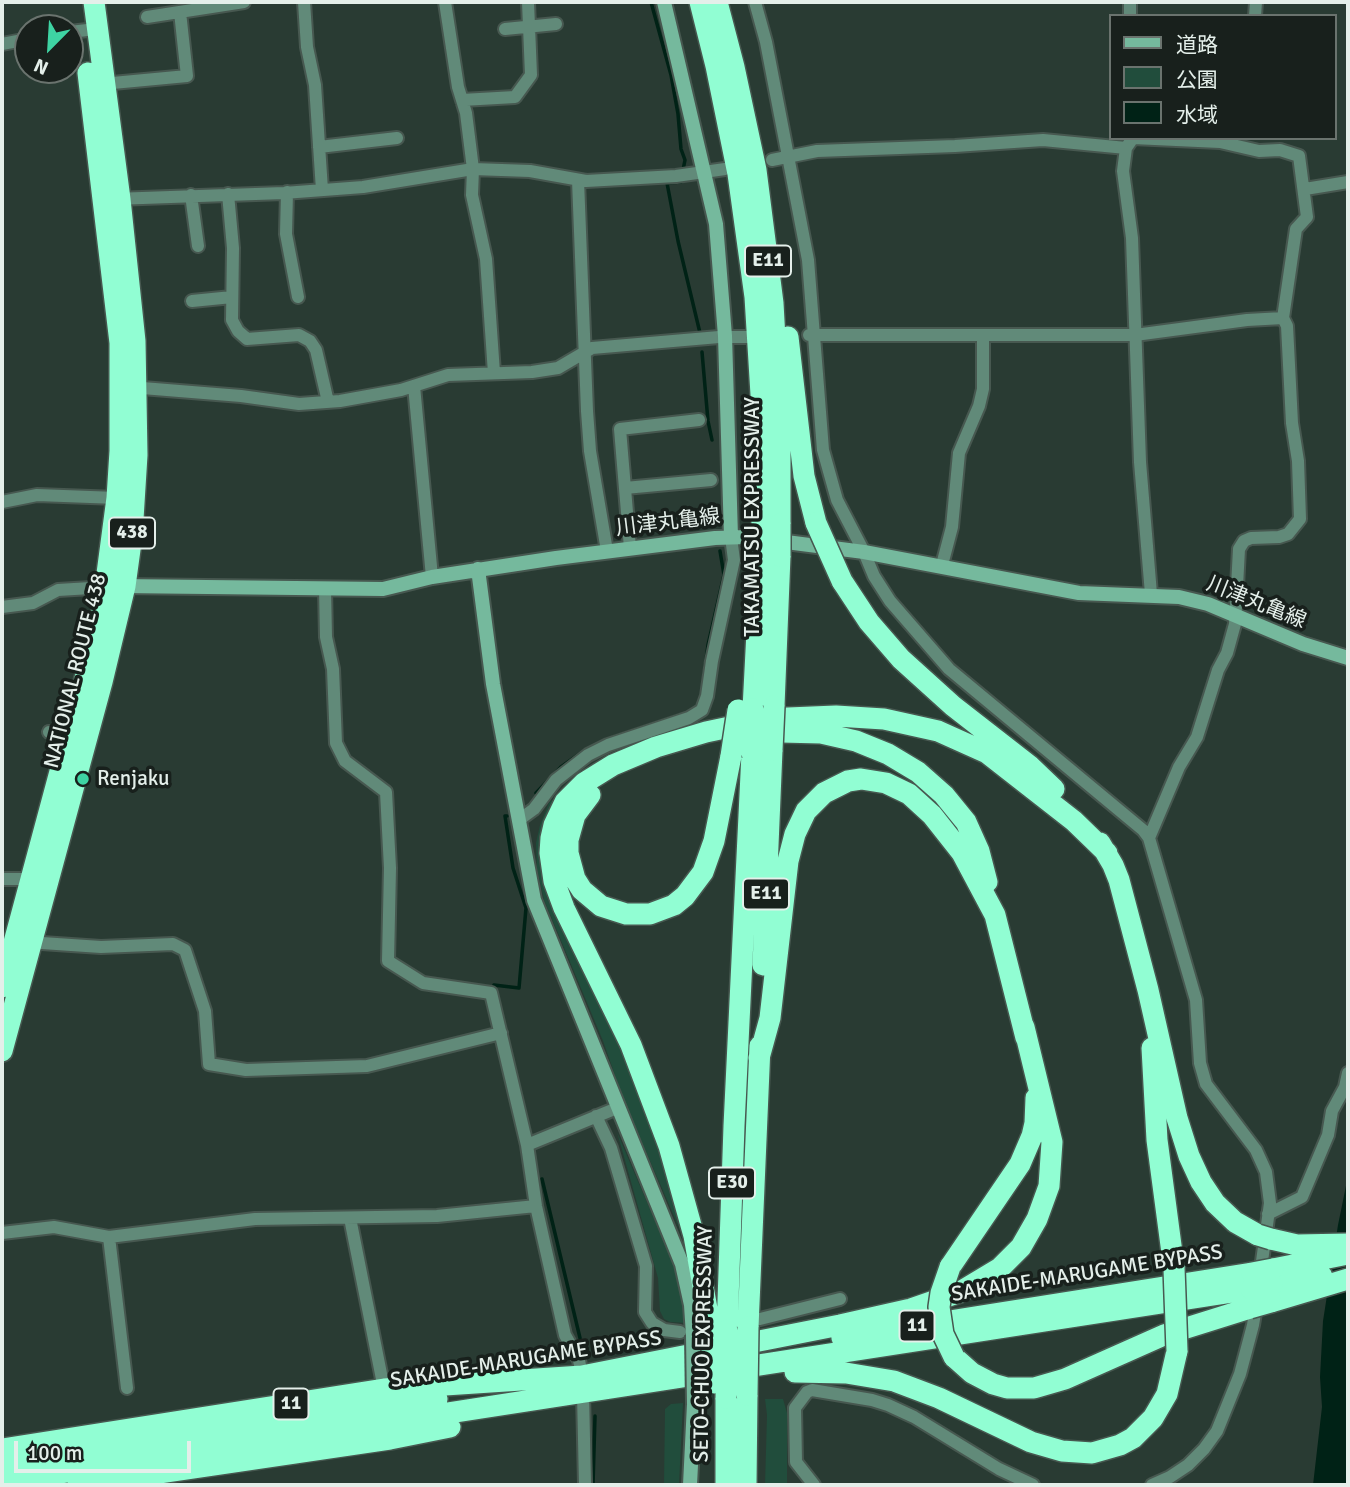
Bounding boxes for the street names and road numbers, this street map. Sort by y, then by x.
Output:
road number: E11 [745,246,791,276]
street label: TAKAMATSU EXPRESSWAY [740,397,766,637]
street label: 川津丸亀線 [614,504,722,542]
road number: 438 [109,518,155,548]
street label: NATIONAL ROUTE 438 [40,571,112,771]
street label: 川津丸亀線 [1203,572,1309,634]
road number: E11 [743,878,789,909]
road number: E30 [709,1168,755,1198]
street label: SETO-CHUO EXPRESSWAY [689,1225,719,1463]
street label: SAKAIDE-MARUGAME BYPASS [950,1240,1224,1308]
road number: 11 [900,1310,934,1342]
street label: SAKAIDE-MARUGAME BYPASS [389,1326,663,1394]
road number: 11 [274,1388,308,1420]

